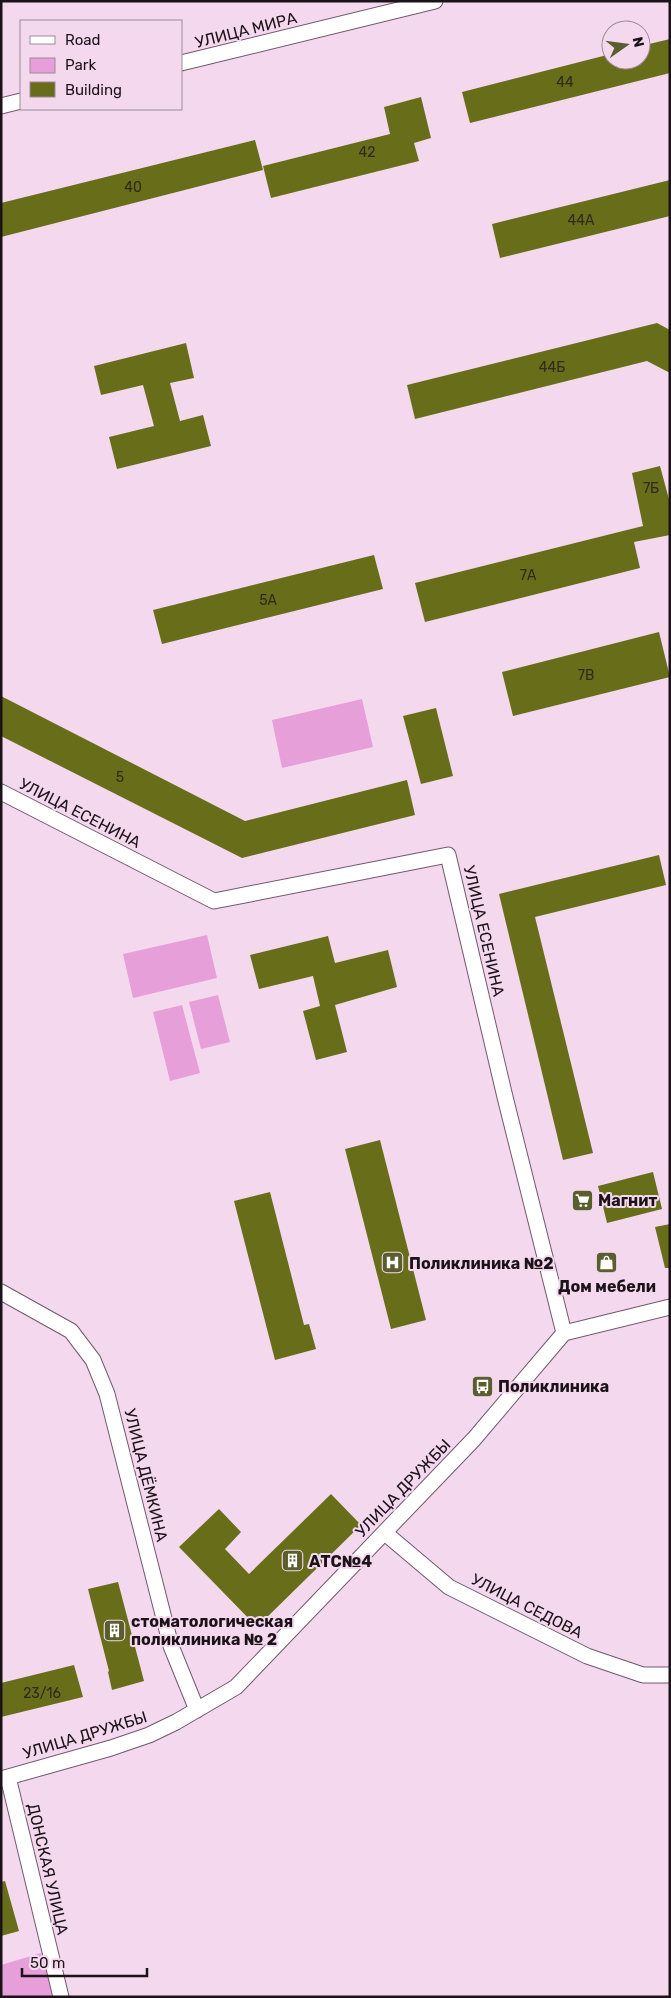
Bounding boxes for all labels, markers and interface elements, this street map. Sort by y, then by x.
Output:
street label: УЛИЦА МИРА [193,8,299,52]
legend [20,20,182,110]
north arrow [601,20,651,70]
text: Road [65,31,101,49]
text: N [629,35,648,49]
text: Park [65,56,96,74]
house number: 44 [556,74,574,91]
text: Building [65,81,122,99]
house number: 42 [359,144,375,161]
house number: 40 [124,179,142,196]
house number: 44А [568,212,595,229]
house number: 44Б [539,359,565,376]
house number: 7Б [643,480,659,497]
house number: 7А [520,567,537,584]
house number: 5А [259,592,277,609]
house number: 7В [578,667,594,684]
house number: 5 [116,769,124,786]
street label: УЛИЦА ЕСЕНИНА [16,774,144,852]
street label: УЛИЦА ЕСЕНИНА [460,864,508,999]
supermarket icon: Магнит [570,1188,594,1212]
place label: Магнит [598,1191,657,1210]
shop icon: Дом мебели [595,1250,619,1274]
hospital icon: Поликлиника №2 [381,1251,405,1275]
place label: Поликлиника №2 [409,1254,554,1273]
place label: Дом мебели [558,1277,656,1296]
bus stop icon: Поликлиника [470,1374,494,1398]
place label: Поликлиника [498,1377,609,1396]
street label: УЛИЦА ДЁМКИНА [120,1407,172,1544]
street label: УЛИЦА ДРУЖБЫ [351,1435,455,1541]
building icon: АТС№4 [281,1549,305,1573]
place label: АТС№4 [309,1552,372,1571]
street label: УЛИЦА СЕДОВА [468,1570,586,1642]
place label: стоматологическая поликлиника № 2 [131,1612,293,1649]
building icon: стоматологическая поликлиника № 2 [103,1618,127,1642]
house number: 23/16 [23,1685,61,1702]
street label: УЛИЦА ДРУЖБЫ [21,1707,149,1763]
street label: ДОНСКАЯ УЛИЦА [24,1801,72,1937]
scale bar [22,1946,148,1978]
text: 50 m [30,1954,65,1972]

